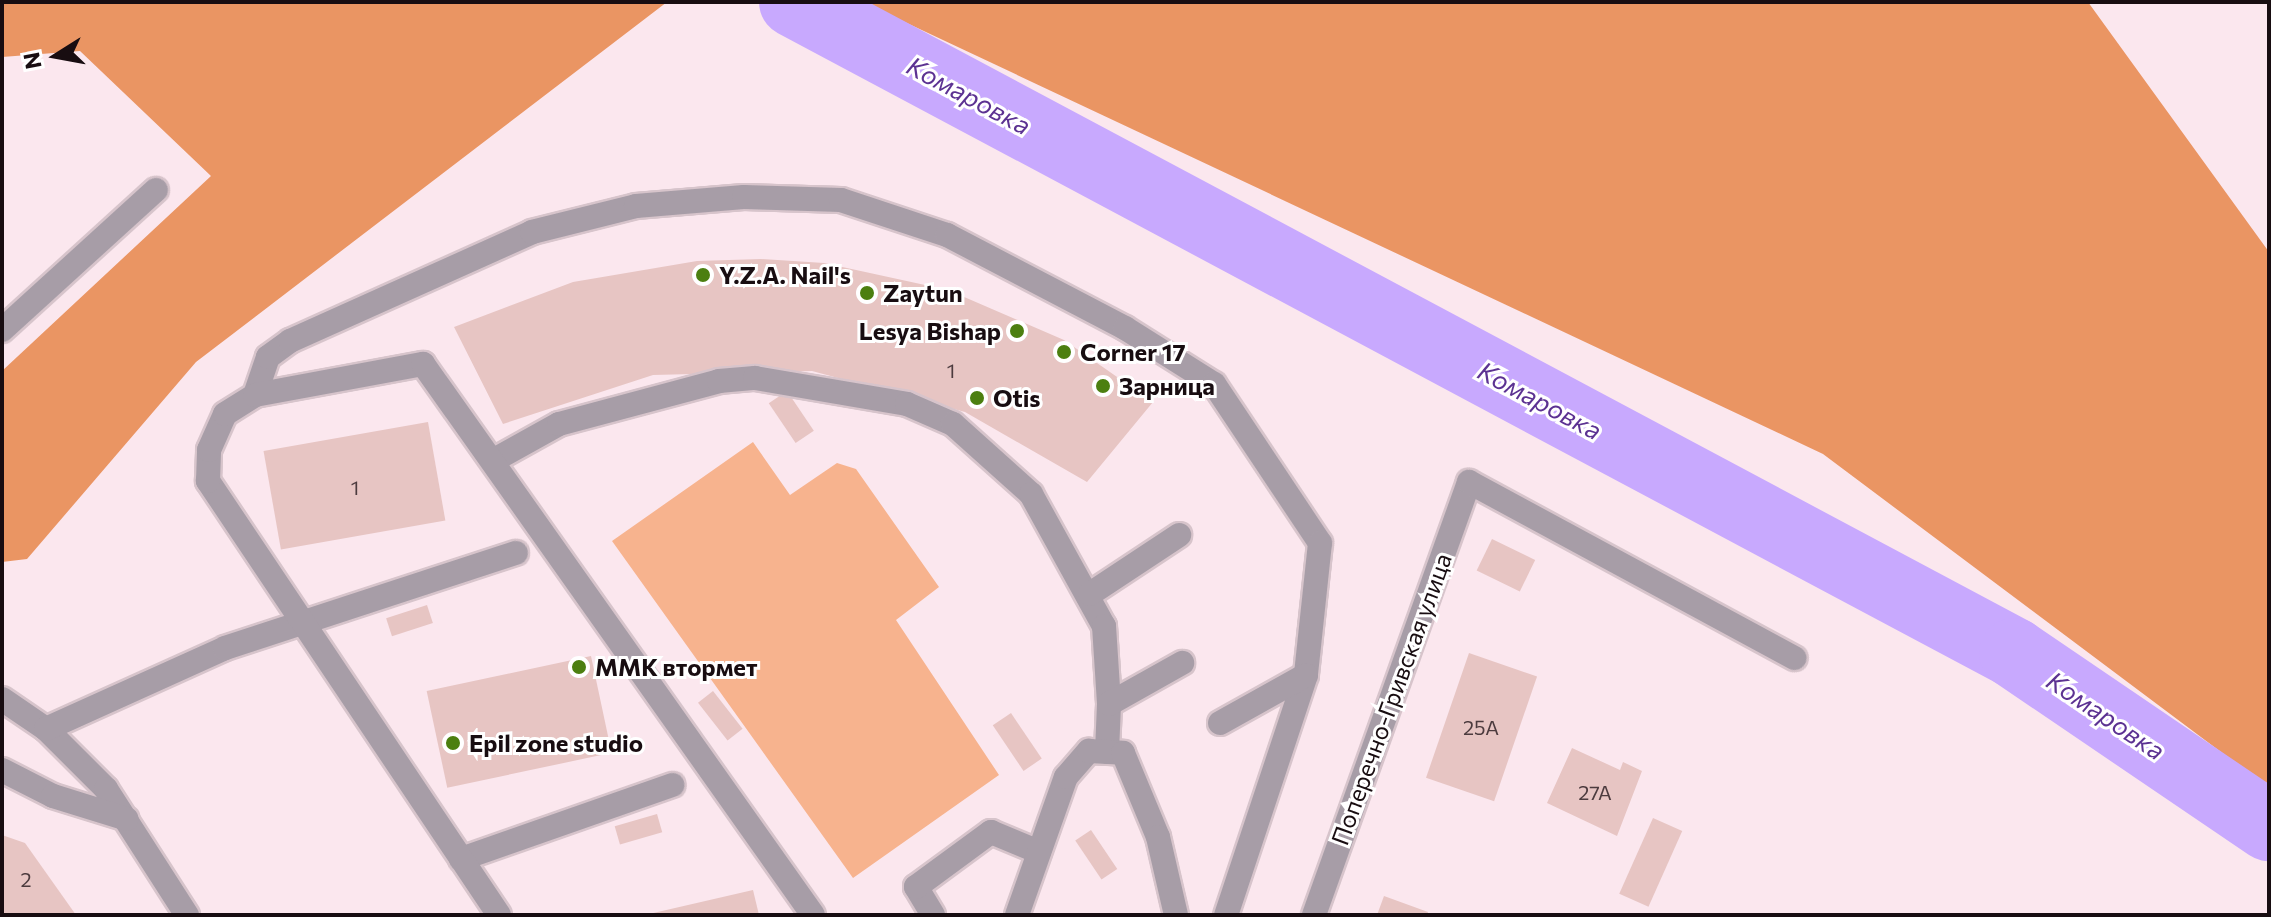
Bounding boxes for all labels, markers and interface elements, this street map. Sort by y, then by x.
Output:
north arrow [16,16,96,96]
water label: Комаровка [902,49,1036,141]
text: N [17,50,47,71]
place label: Y.Z.A. Nail's [719,261,851,289]
marker: Y.Z.A. Nail's [694,266,712,284]
place label: Zaytun [883,279,963,307]
marker: Zaytun [858,284,876,302]
place label: Lesya Bishap [859,317,1001,345]
marker: Lesya Bishap [1008,322,1026,340]
place label: Corner 17 [1080,338,1186,366]
marker: Corner 17 [1055,343,1073,361]
water label: Комаровка [1473,354,1607,446]
house number: 1 [947,358,955,382]
place label: Зарница [1119,372,1215,400]
marker: Зарница [1094,377,1112,395]
place label: Otis [993,384,1041,412]
marker: Otis [968,389,986,407]
house number: 1 [351,475,359,499]
street label: Поперечно-Гривская улица [1325,549,1457,849]
place label: ММК втормет [595,653,757,681]
marker: ММК втормет [570,658,588,676]
water label: Комаровка [2041,664,2171,766]
house number: 25А [1463,715,1499,739]
place label: Epil zone studio [469,729,643,757]
marker: Epil zone studio [444,734,462,752]
house number: 27А [1578,780,1612,804]
house number: 2 [20,867,32,891]

